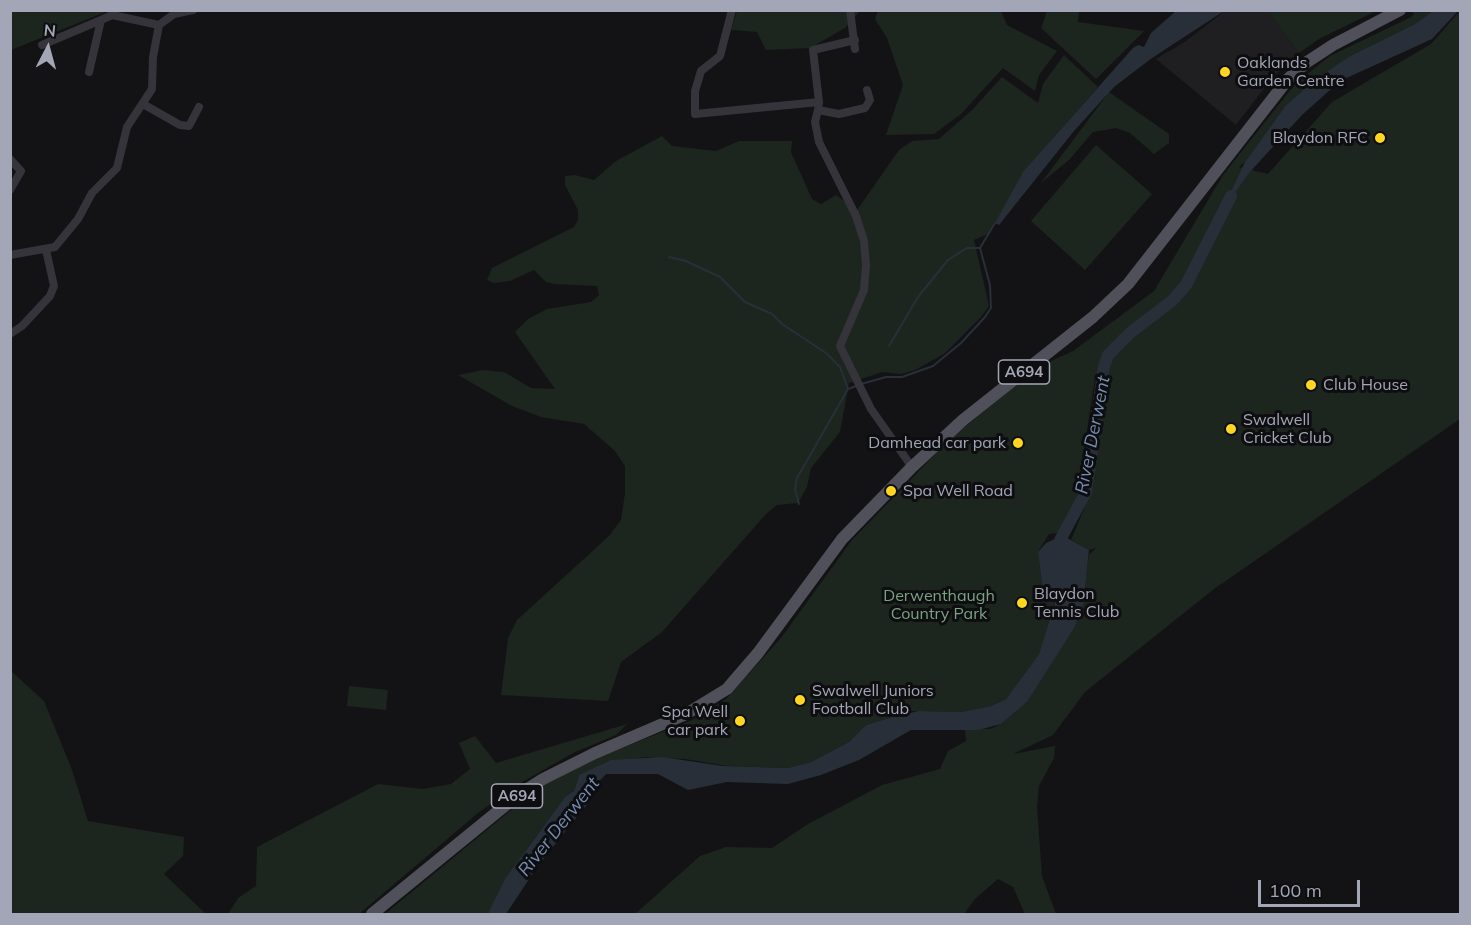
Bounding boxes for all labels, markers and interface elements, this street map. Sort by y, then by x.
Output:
north arrow [18,18,78,78]
text: N [43,20,57,41]
place label: Oaklands Garden Centre [1237,53,1344,91]
marker: Oaklands Garden Centre [1218,65,1232,79]
place label: Blaydon RFC [1272,128,1368,148]
marker: Blaydon RFC [1373,131,1387,145]
road number: A694 [998,360,1050,384]
water label: River Derwent [1071,374,1115,496]
place label: Club House [1323,375,1408,395]
marker: Club House [1304,378,1318,392]
place label: Swalwell Cricket Club [1243,410,1332,448]
marker: Swalwell Cricket Club [1224,422,1238,436]
place label: Damhead car park [868,433,1006,453]
marker: Damhead car park [1011,436,1025,450]
place label: Spa Well Road [903,481,1013,501]
marker: Spa Well Road [884,484,898,498]
place label: Blaydon Tennis Club [1034,584,1119,622]
park label: Derwenthaugh Country Park [883,586,995,624]
marker: Blaydon Tennis Club [1015,596,1029,610]
place label: Swalwell Juniors Football Club [812,681,934,719]
marker: Swalwell Juniors Football Club [793,693,807,707]
place label: Spa Well car park [661,702,728,740]
marker: Spa Well car park [733,714,747,728]
water label: River Derwent [514,773,604,881]
road number: A694 [492,784,542,808]
scale bar [1261,868,1363,906]
text: 100 m [1269,879,1322,902]

